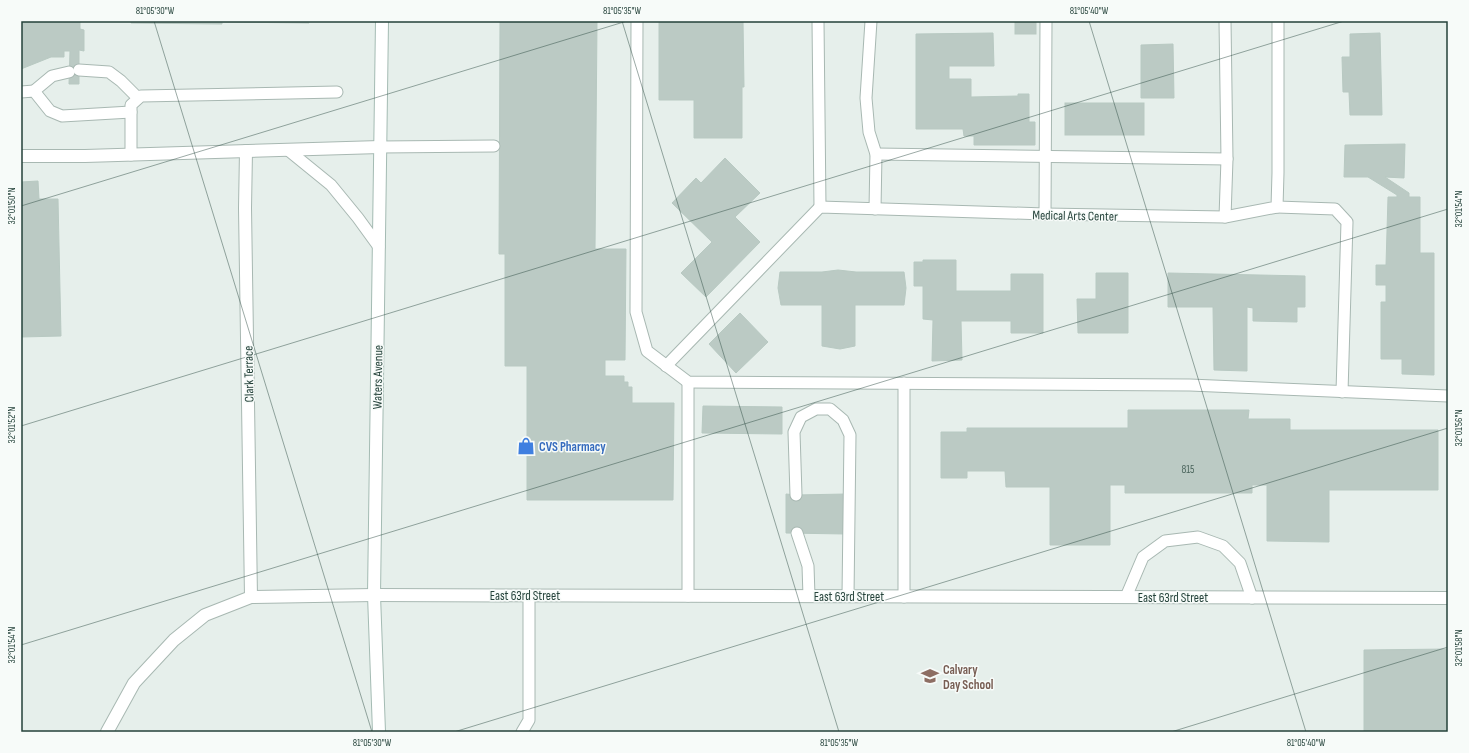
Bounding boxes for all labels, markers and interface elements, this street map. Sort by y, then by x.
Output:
text: 81°05'30"W [136,5,175,17]
text: 81°05'35"W [603,5,642,17]
text: 81°05'40"W [1070,5,1109,17]
text: 32°01'50"N [6,187,18,225]
text: 32°01'54"N [1453,191,1465,227]
street label: Medical Arts Center [1032,207,1118,225]
street label: Clark Terrace [241,345,257,403]
street label: Waters Avenue [369,345,387,409]
text: 32°01'52"N [6,407,18,443]
text: 32°01'56"N [1453,409,1465,447]
shop icon: CVS Pharmacy [516,436,536,456]
place label: CVS Pharmacy [539,439,606,455]
house number: 815 [1181,463,1195,476]
street label: East 63rd Street [490,588,560,604]
street label: East 63rd Street [814,589,884,605]
street label: East 63rd Street [1138,590,1208,606]
text: 32°01'54"N [6,627,18,663]
text: 32°01'58"N [1453,630,1465,666]
place label: Calvary Day School [943,662,994,693]
school or university icon: Calvary Day School [920,666,940,686]
text: 81°05'30"W [353,737,392,749]
text: 81°05'35"W [820,737,859,749]
text: 81°05'40"W [1287,737,1326,749]

